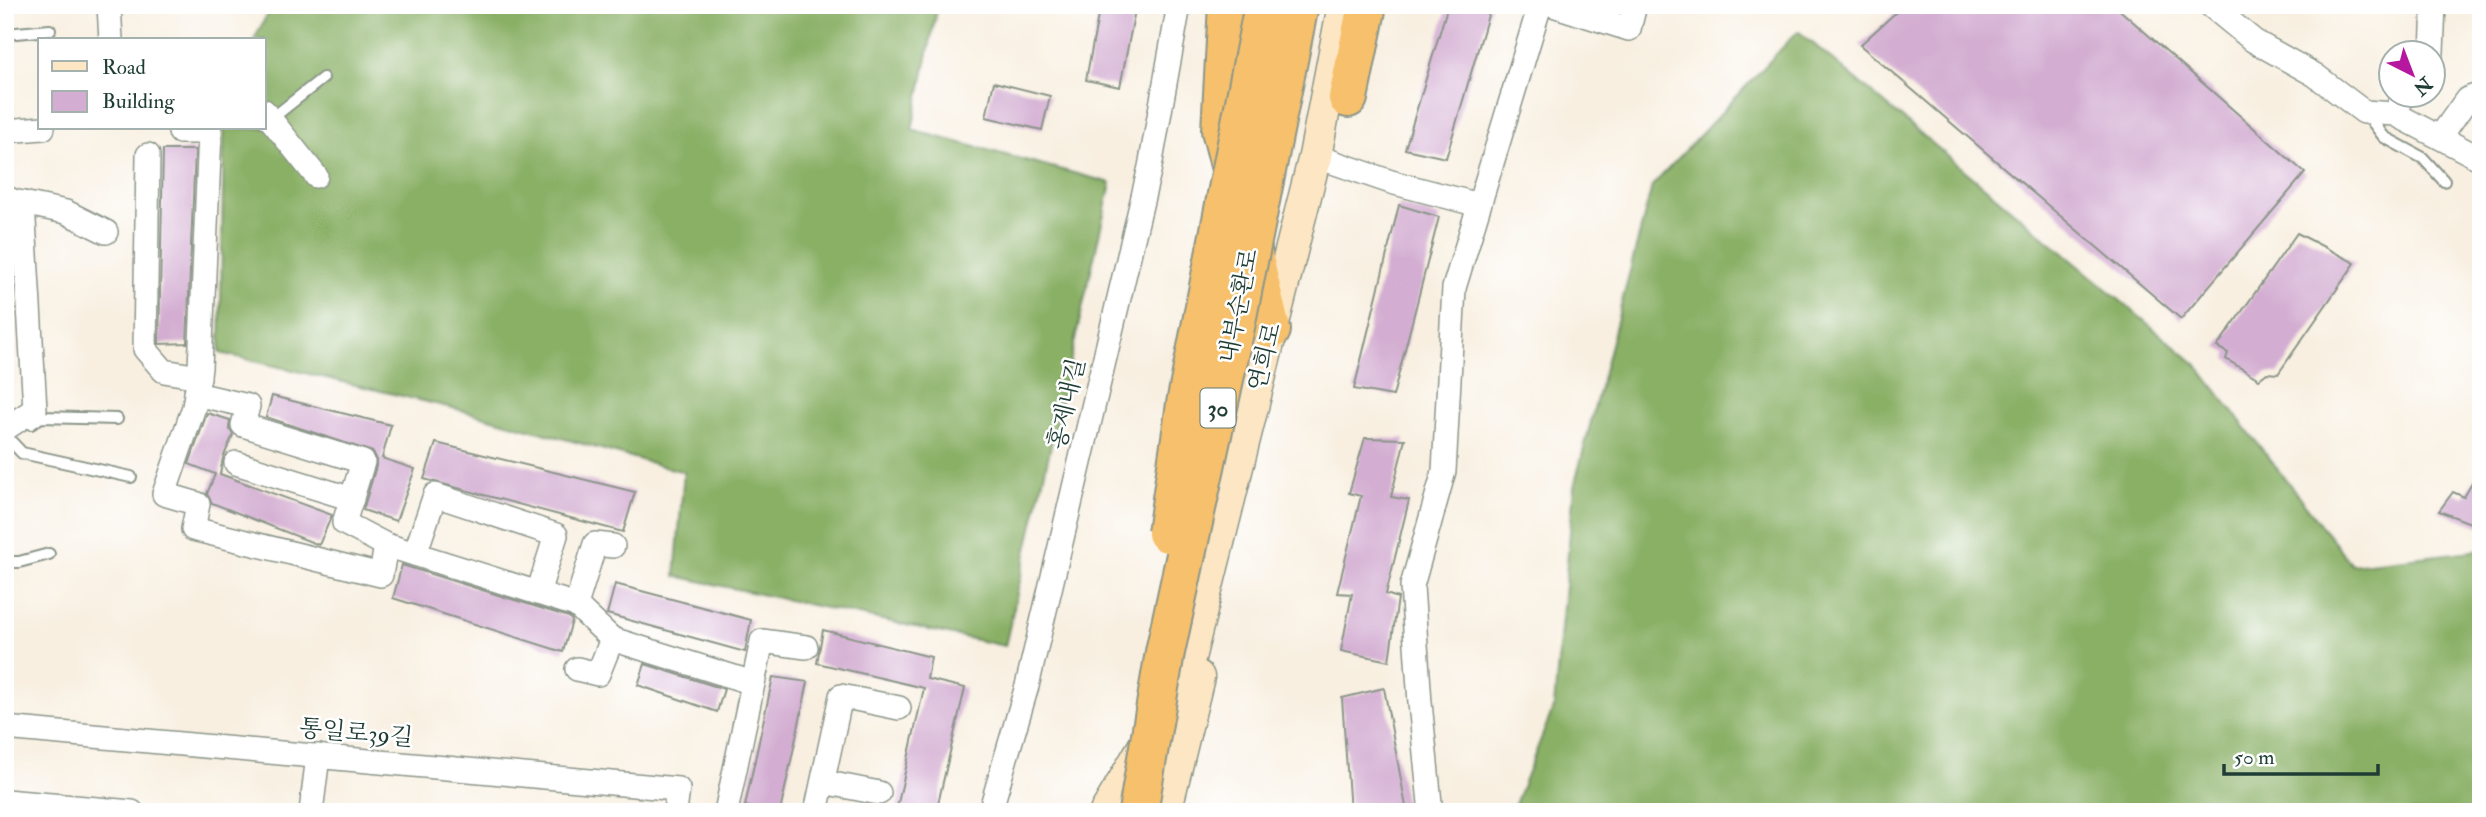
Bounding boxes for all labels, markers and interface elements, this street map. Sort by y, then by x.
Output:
legend [38,38,266,130]
north arrow [2378,38,2448,108]
text: Road [102,54,147,81]
text: N [2408,71,2438,101]
text: Building [102,88,175,115]
street label: 내부순환로 [1213,246,1265,366]
street label: 연희로 [1242,320,1288,394]
street label: 홍제내길 [1041,355,1093,453]
road number: 30 [1200,388,1236,428]
street label: 통일로39길 [298,713,414,753]
scale bar [2224,733,2378,777]
text: 50 m [2234,744,2275,771]

